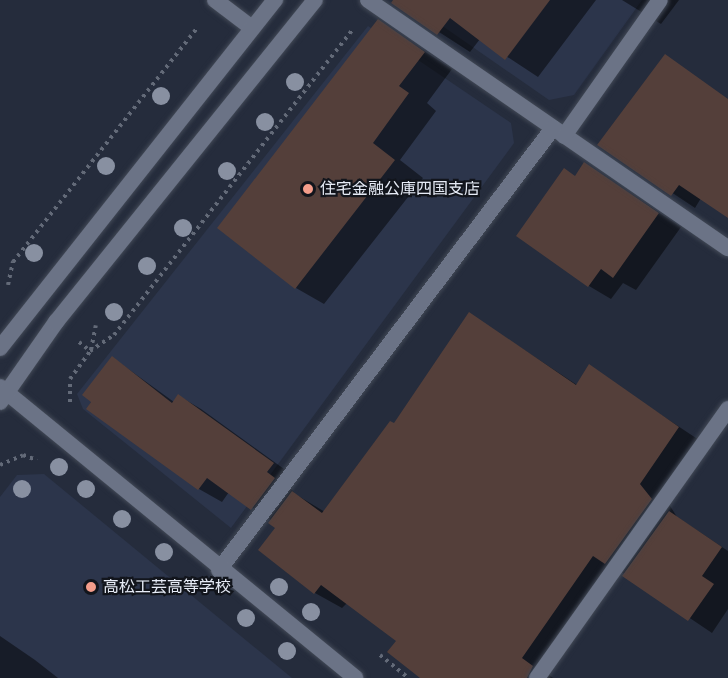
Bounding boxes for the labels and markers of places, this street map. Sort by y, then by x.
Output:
place label: 住宅金融公庫四国支店 [320,179,480,199]
marker: 住宅金融公庫四国支店 [301,182,315,196]
place label: 高松工芸高等学校 [103,577,231,597]
marker: 高松工芸高等学校 [84,580,98,594]

